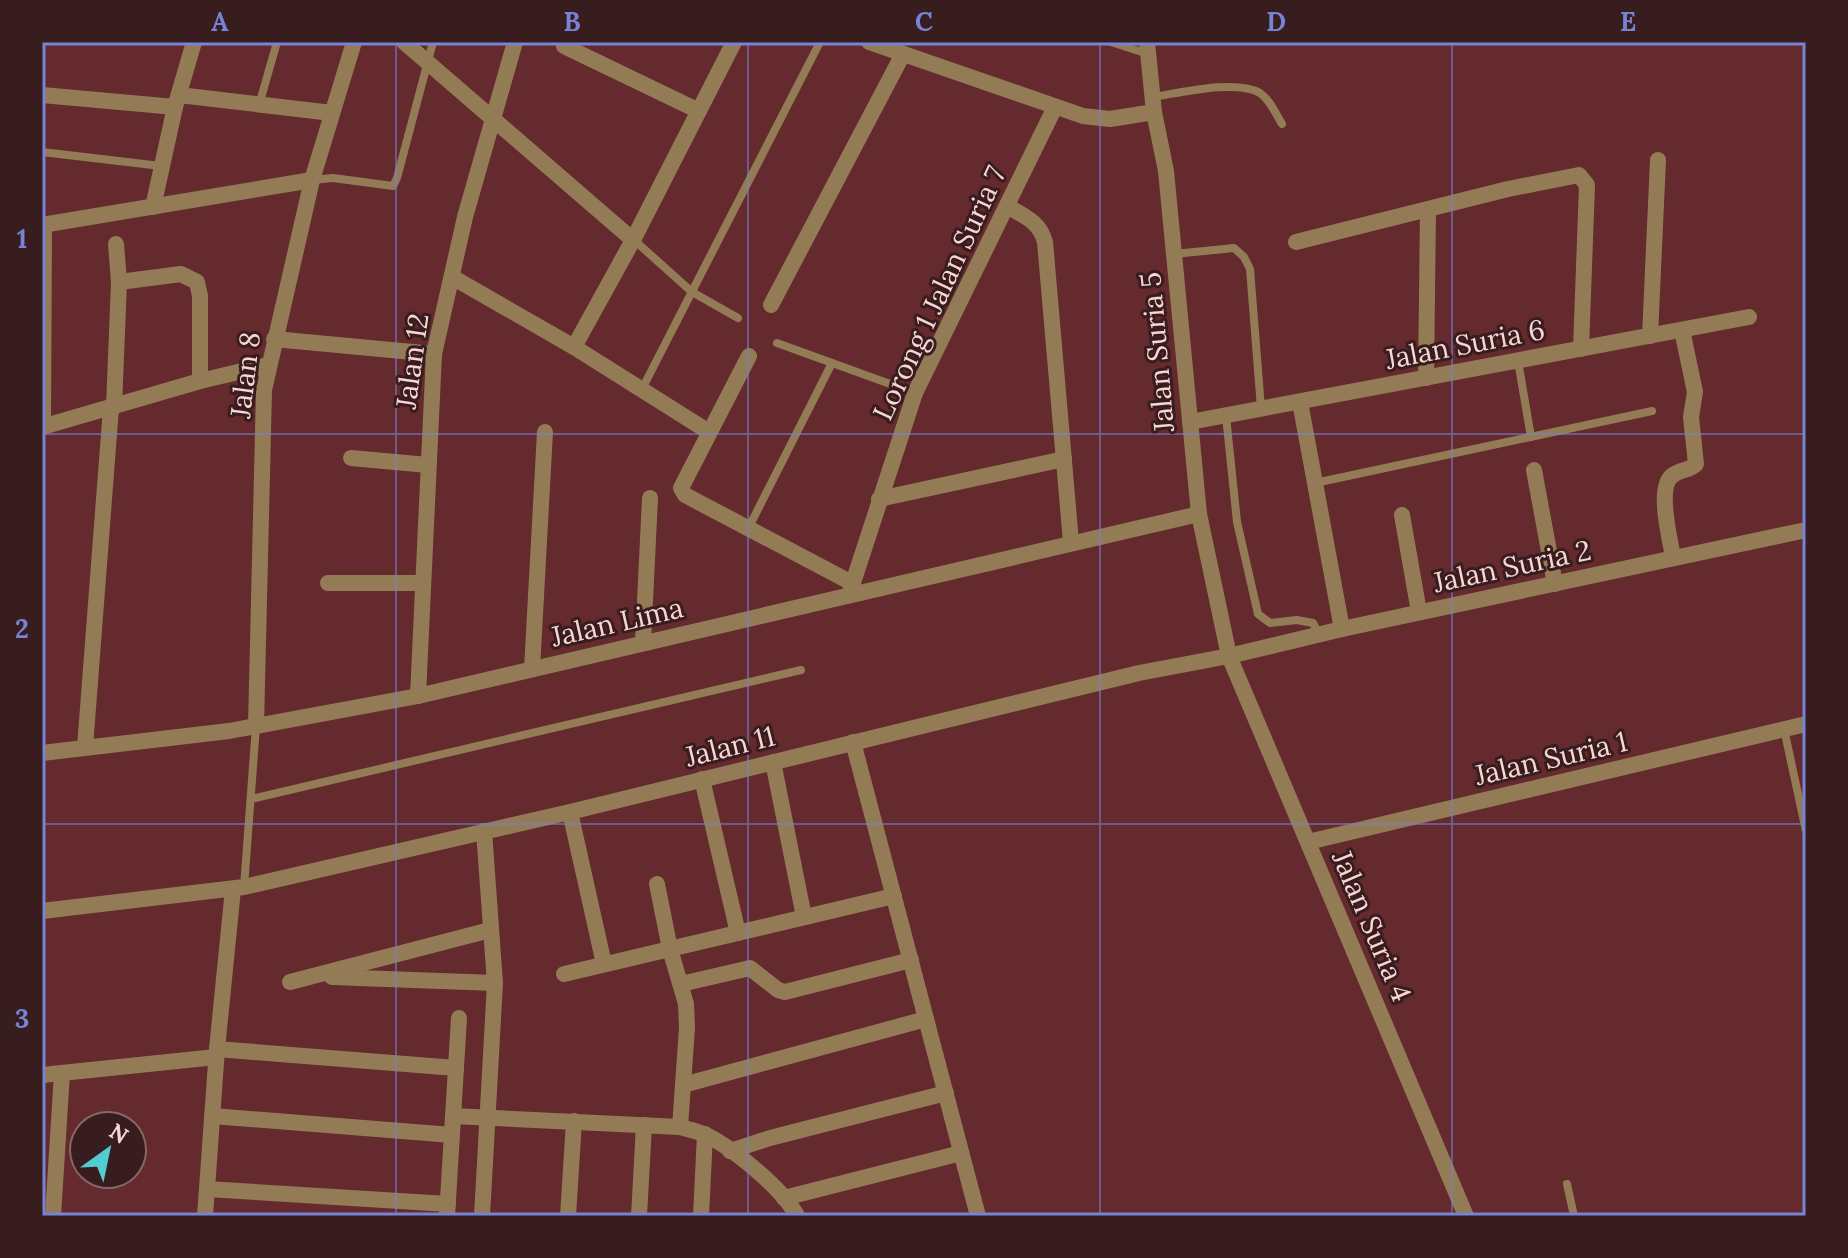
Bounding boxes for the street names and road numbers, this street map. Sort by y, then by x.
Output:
street label: Lorong 1 Jalan Suria 7 [864,160,1014,426]
street label: Jalan Suria 5 [1132,271,1182,434]
street label: Jalan 12 [387,311,437,412]
street label: Jalan Suria 6 [1381,311,1548,377]
street label: Jalan 8 [222,330,268,421]
street label: Jalan Suria 2 [1429,532,1594,600]
street label: Jalan Lima [546,589,687,655]
street label: Jalan 11 [680,717,779,775]
street label: Jalan Suria 1 [1470,723,1631,793]
street label: Jalan Suria 4 [1324,844,1420,1007]

